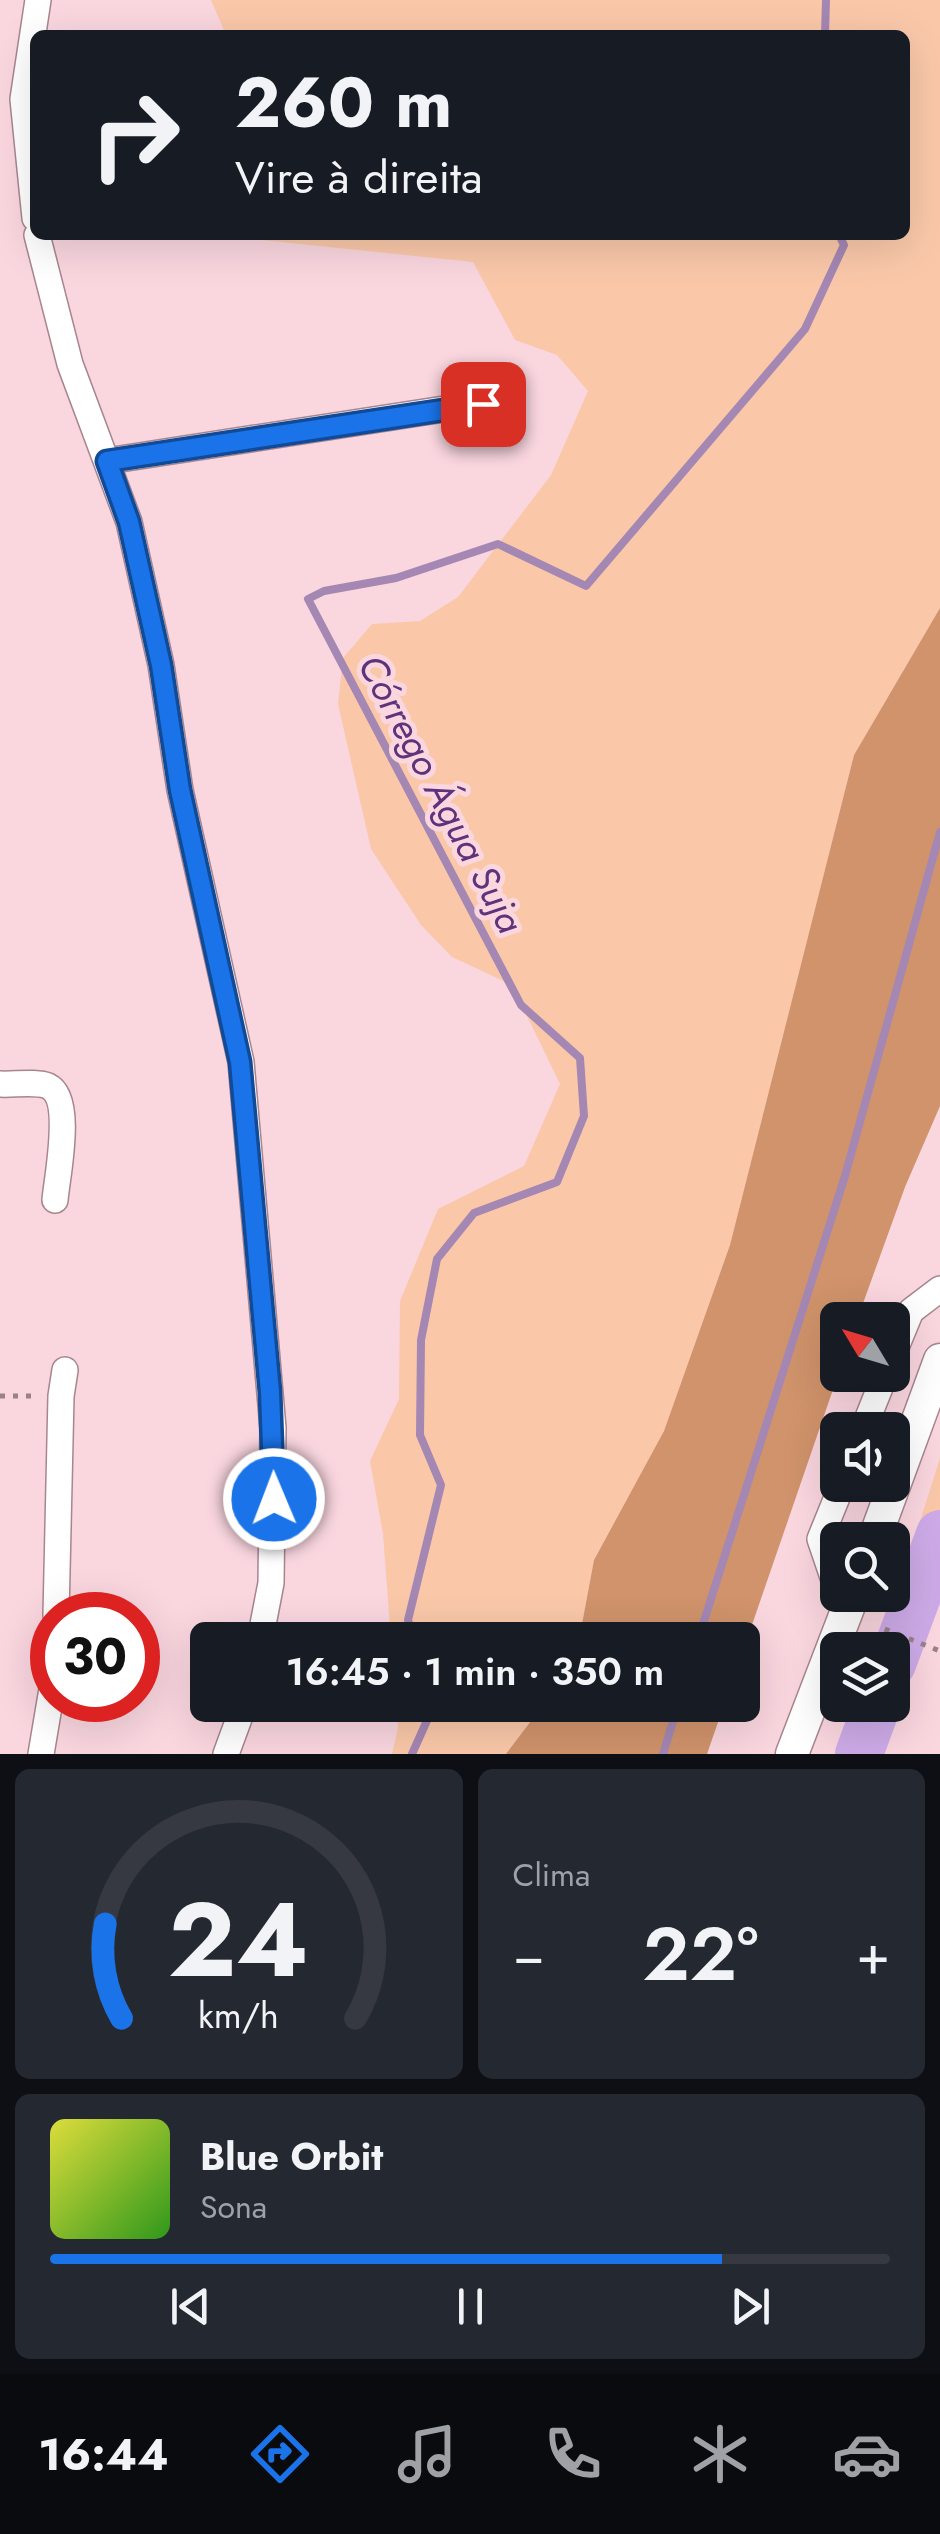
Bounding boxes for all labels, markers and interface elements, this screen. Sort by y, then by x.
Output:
text: 260 m [235,52,453,153]
icon: right [70,70,200,200]
text: Vire à direita [235,145,483,210]
pin [441,362,526,447]
icon: arrive [456,377,511,432]
water label: Córrego Água Suja [345,645,538,943]
north arrow [820,1302,910,1392]
map controls [820,1302,910,1722]
button: sound [820,1412,910,1502]
position arrow [222,1447,326,1551]
button: search [820,1522,910,1612]
speed limit sign: 30 [30,1592,160,1722]
button: layers [820,1632,910,1722]
text: 16:45 · 1 min · 350 m [286,1644,664,1699]
text: Clima [513,1852,590,1898]
text: 24 [168,1865,309,2015]
text: 22° [642,1900,759,2008]
text: − [513,1915,545,1995]
text: + [856,1915,890,1995]
text: km/h [198,1990,279,2041]
text: Blue Orbit [200,2129,383,2184]
text: Sona [200,2184,267,2230]
icon: previous [163,2279,218,2334]
icon: pause [443,2279,498,2334]
icon: next [723,2279,778,2334]
icon: directions [245,2419,315,2489]
icon: music [392,2419,462,2489]
icon: phone [538,2419,608,2489]
icon: climate [685,2419,755,2489]
icon: car [832,2419,902,2489]
text: 16:44 [38,2422,169,2487]

